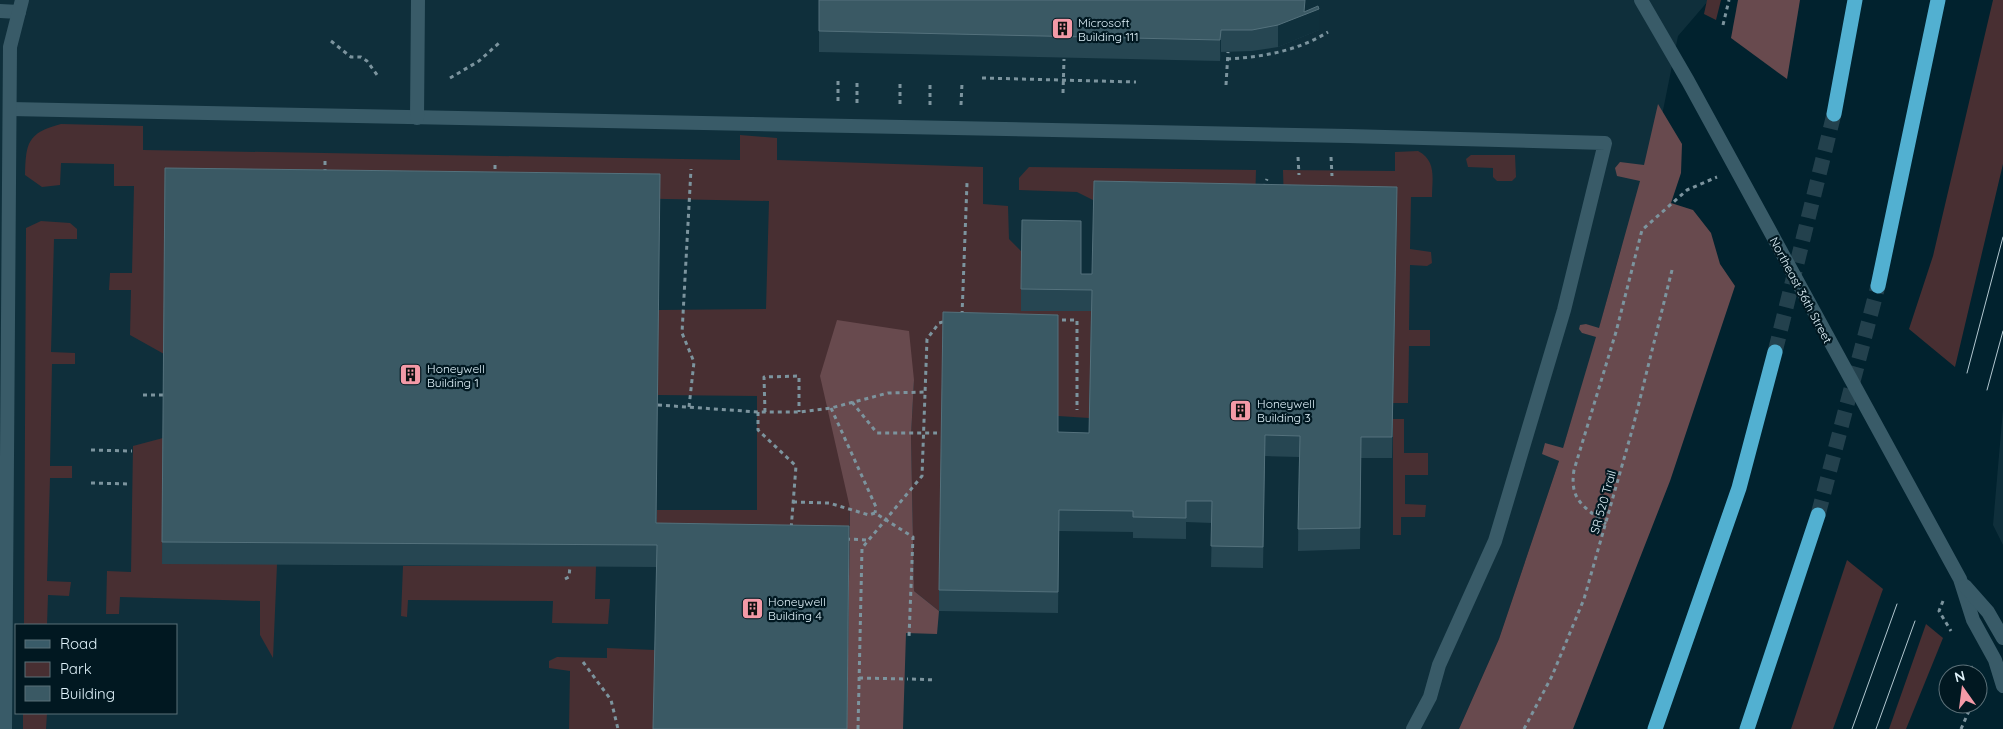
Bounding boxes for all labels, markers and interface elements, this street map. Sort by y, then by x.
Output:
place label: Microsoft Building 111 [1078,15,1139,44]
building icon: Microsoft Building 111 [1050,17,1074,41]
street label: Northeast 36th Street [1767,234,1835,346]
place label: Honeywell Building 1 [427,361,485,390]
building icon: Honeywell Building 1 [399,363,423,387]
place label: Honeywell Building 3 [1257,396,1315,425]
building icon: Honeywell Building 3 [1229,398,1253,422]
street label: SR 520 Trail [1587,469,1619,535]
place label: Honeywell Building 4 [768,594,826,623]
building icon: Honeywell Building 4 [740,596,764,620]
legend [15,624,178,714]
text: Road [60,634,97,653]
text: Park [60,659,92,678]
north arrow [1938,664,1988,714]
text: N [1953,666,1967,686]
text: Building [60,684,115,703]

